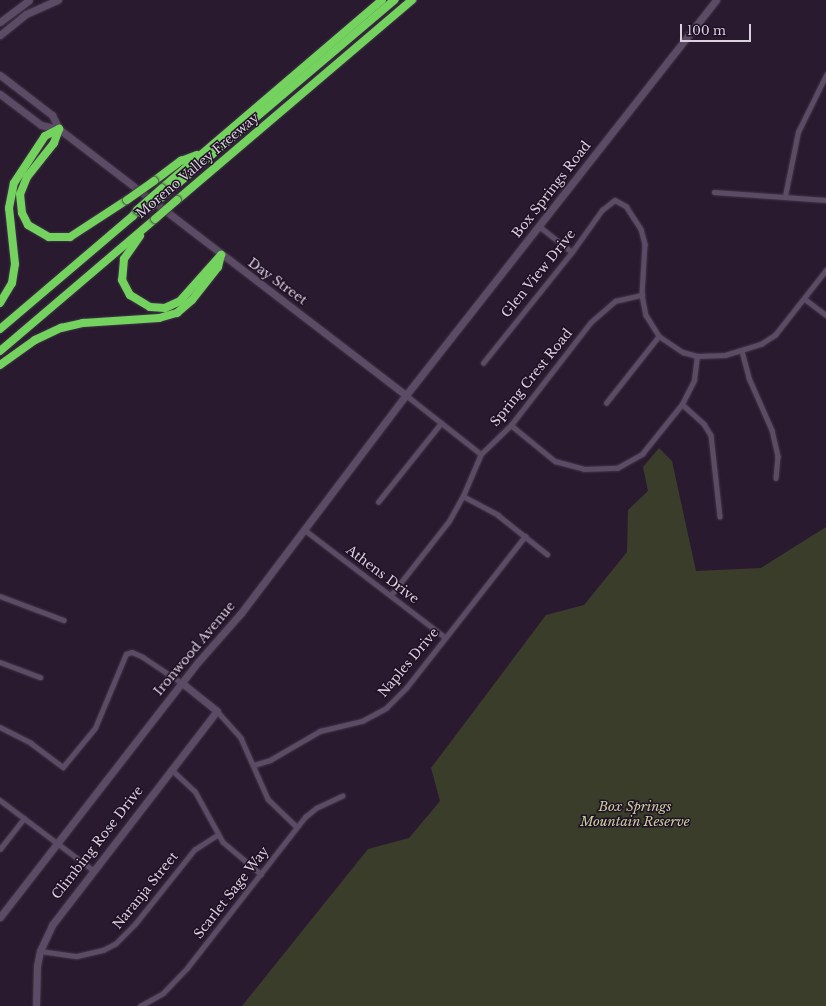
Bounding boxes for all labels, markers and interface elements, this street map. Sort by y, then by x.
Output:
scale bar [682,16,753,42]
text: 100 m [687,23,726,38]
street label: Moreno Valley Freeway [133,110,263,222]
street label: Box Springs Road [509,138,595,242]
street label: Glen View Drive [499,227,579,321]
street label: Day Street [244,255,310,309]
street label: Spring Crest Road [488,326,576,430]
street label: Athens Drive [343,543,421,607]
street label: Ironwood Avenue [151,599,239,699]
street label: Naples Drive [375,625,443,701]
street label: Climbing Rose Drive [49,783,147,903]
park label: Box Springs Mountain Reserve [580,800,690,831]
street label: Scarlet Sage Way [191,844,273,942]
street label: Naranja Street [110,849,182,933]

